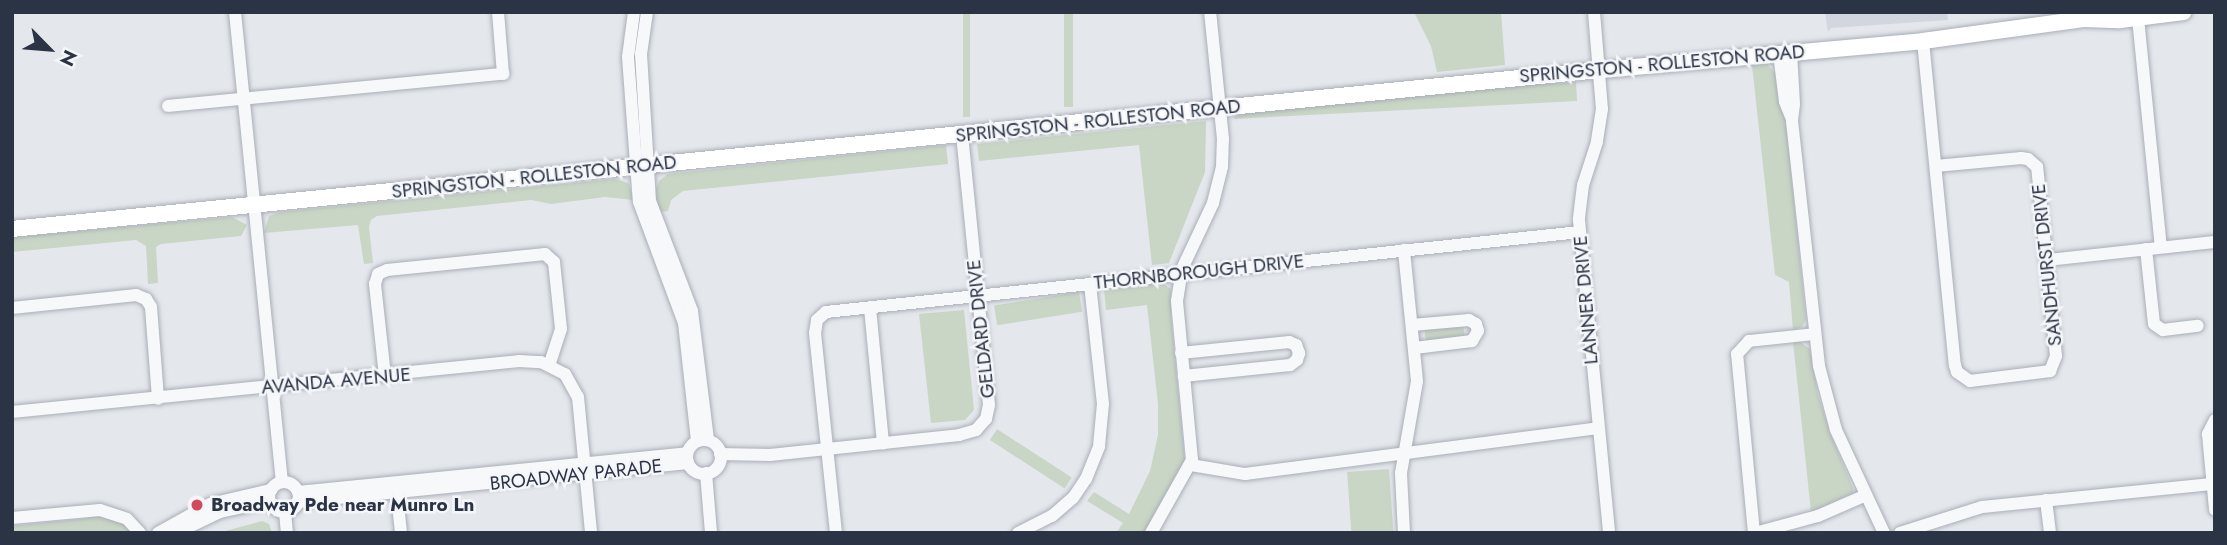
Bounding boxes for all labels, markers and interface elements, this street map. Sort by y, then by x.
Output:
north arrow [14,14,84,84]
street label: SPRINGSTON - ROLLESTON ROAD [1518,40,1806,88]
text: N [53,46,84,71]
street label: SPRINGSTON - ROLLESTON ROAD [954,95,1242,147]
street label: SPRINGSTON - ROLLESTON ROAD [390,151,678,203]
street label: SANDHURST DRIVE [2027,183,2067,347]
street label: LANNER DRIVE [1569,235,1603,365]
street label: THORNBOROUGH DRIVE [1093,250,1305,294]
street label: GELDARD DRIVE [962,259,1000,399]
street label: AVANDA AVENUE [260,363,412,399]
street label: BROADWAY PARADE [489,455,663,495]
place label: Broadway Pde near Munro Ln [211,494,474,516]
marker: Broadway Pde near Munro Ln [189,497,205,513]

